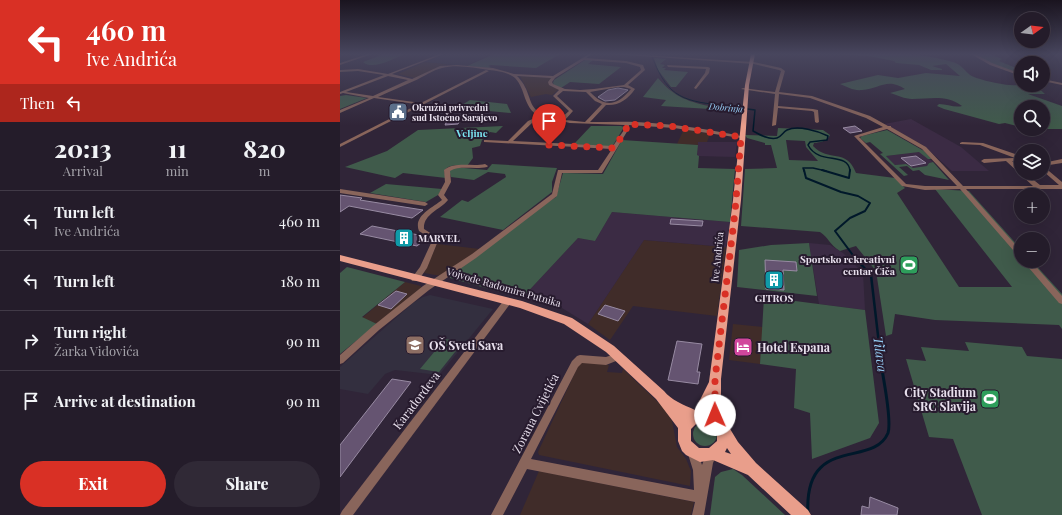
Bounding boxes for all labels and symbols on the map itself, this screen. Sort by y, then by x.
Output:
north arrow [1014,12,1050,48]
water label: Dobrinja [707,99,744,115]
public building icon: Okružni privredni sud Istočno Sarajevo [387,101,409,123]
place label: Okružni privredni sud Istočno Sarajevo [412,101,497,123]
pin [532,104,566,145]
district label: Veljine [455,126,488,140]
building icon: MARVEL [393,227,415,249]
place label: MARVEL [418,231,460,245]
street label: Ive Andrića [707,231,727,283]
place label: Sportsko rekreativni centar Čiča [800,252,896,278]
sports icon: Sportsko rekreativni centar Čiča [898,254,920,276]
street label: Vojvode Radomira Putnika [444,264,563,310]
building icon: GITROS [763,269,785,291]
place label: GITROS [755,291,793,305]
school or university icon: OŠ Sveti Sava [404,334,426,356]
water label: Tilava [870,335,892,373]
hotel icon: Hotel Espana [732,336,754,358]
place label: OŠ Sveti Sava [429,337,504,353]
place label: Hotel Espana [757,339,831,355]
street label: Karađorđeva [389,368,443,432]
street label: Zorana Cvijetića [508,370,562,456]
place label: City Stadium SRC Slavija [904,384,977,414]
sports icon: City Stadium SRC Slavija [979,388,1001,410]
position arrow [694,394,736,436]

